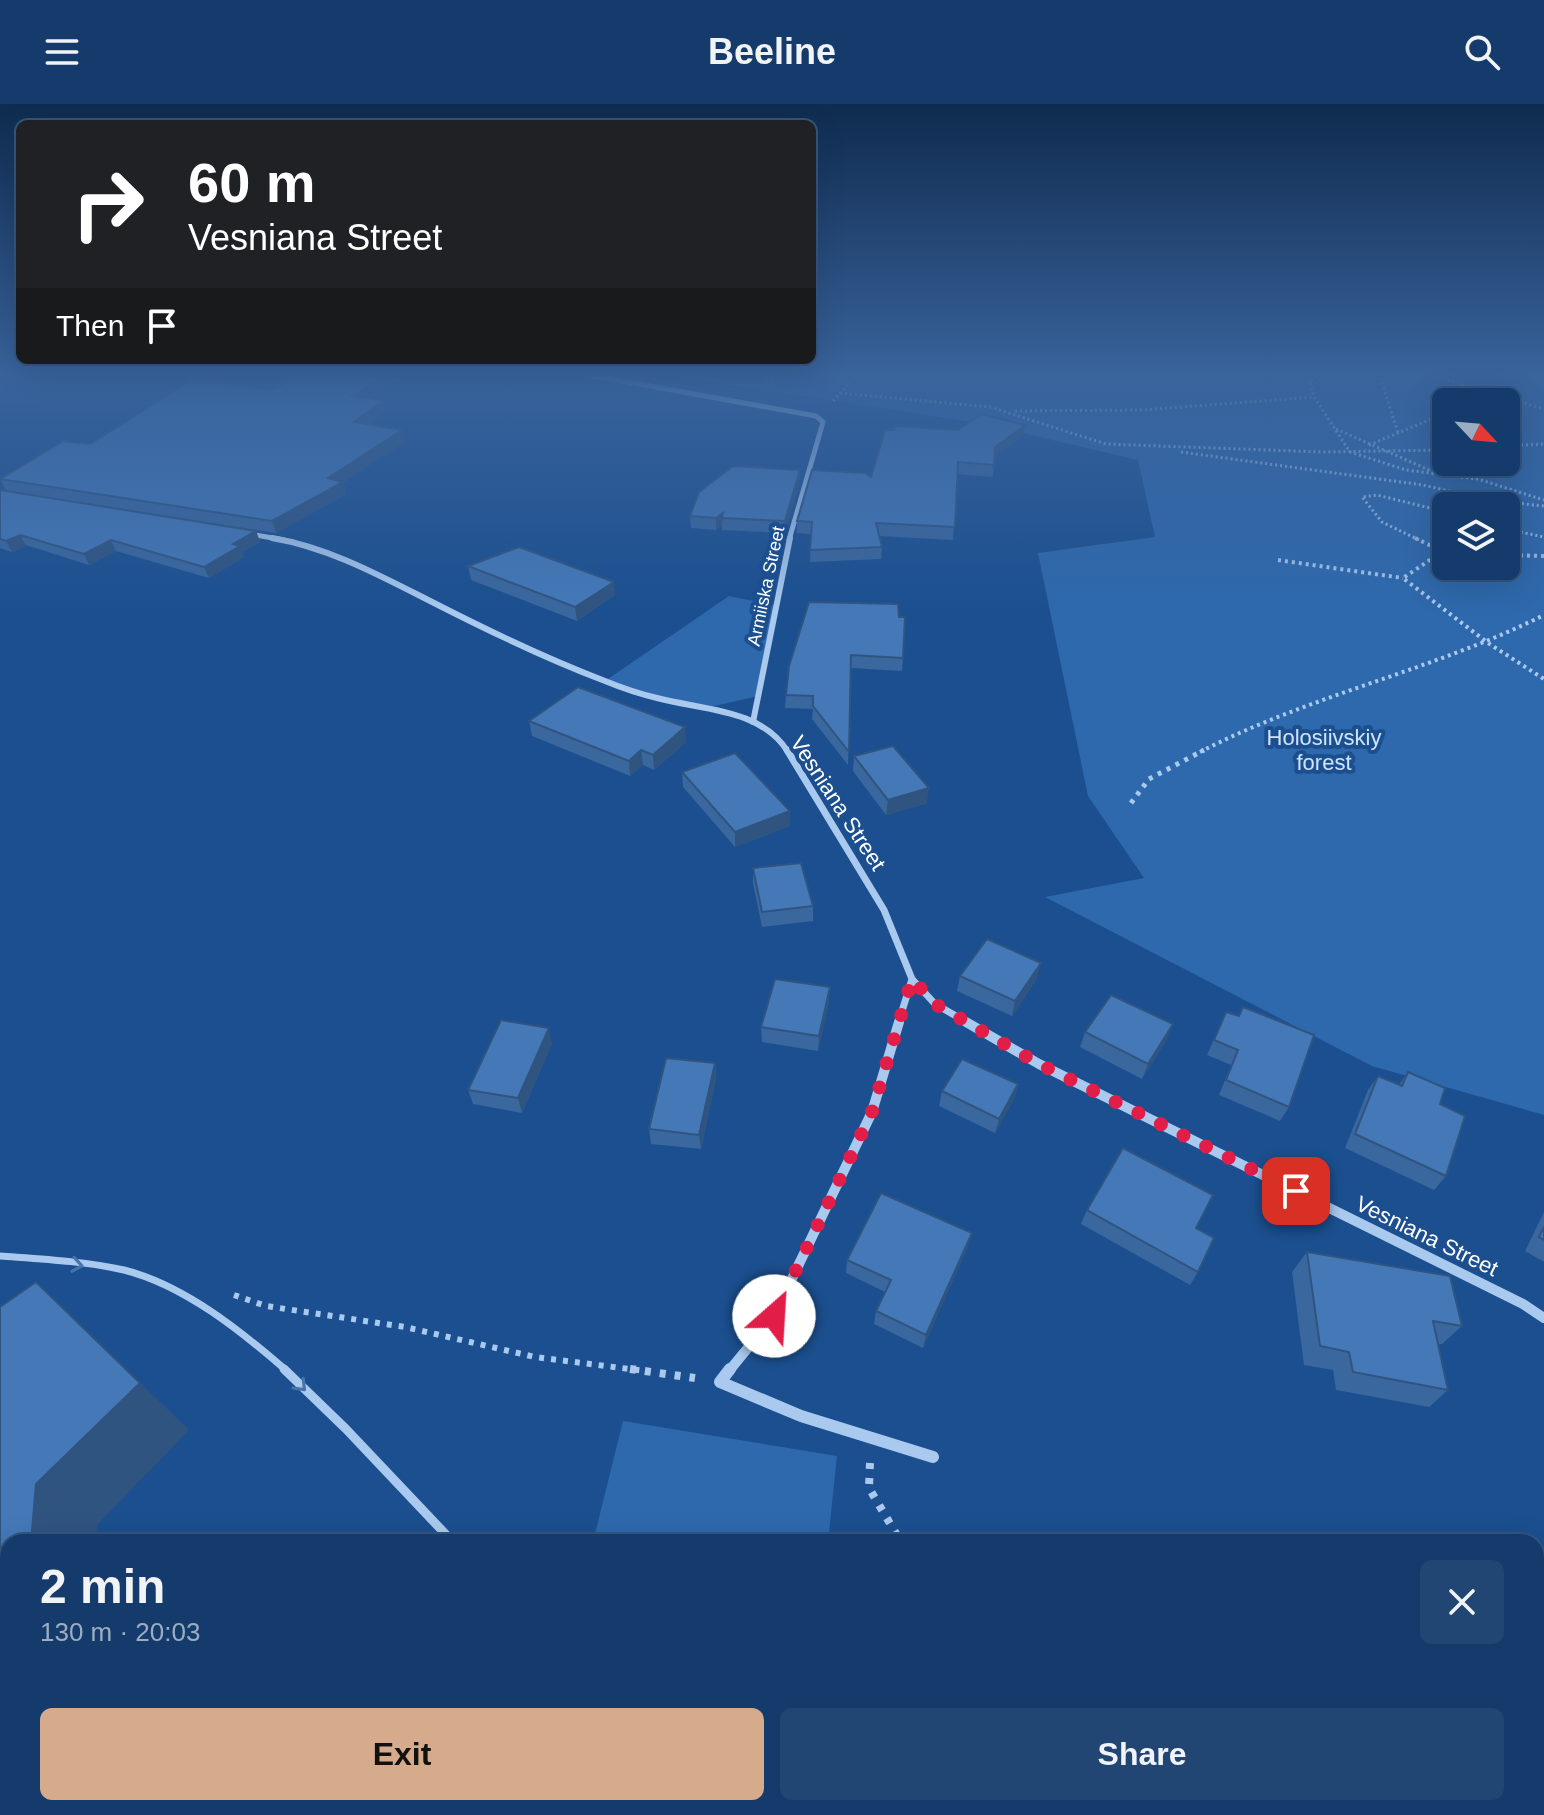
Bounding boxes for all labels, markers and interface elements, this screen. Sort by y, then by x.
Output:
icon: menu [40,30,84,74]
icon: search [1460,30,1504,74]
text: Beeline [708,31,836,72]
text: 60 m [188,151,316,214]
icon: right [56,152,160,256]
text: Vesniana Street [188,217,442,258]
icon: arrive [140,304,184,348]
text: Then [56,309,124,342]
north arrow [1432,388,1520,476]
map controls [1432,388,1520,580]
button: layers [1432,492,1520,580]
street label: Armiiska Street [744,524,788,648]
park label: Holosiivskiy forest [1267,725,1381,775]
street label: Vesniana Street [785,731,891,875]
pin [1262,1157,1330,1225]
icon: arrive [1274,1169,1318,1213]
street label: Vesniana Street [1352,1191,1502,1281]
one-way arrow [71,1256,84,1273]
position arrow [732,1274,816,1358]
one-way arrow [292,1377,306,1391]
text: 2 min [40,1560,165,1613]
button: close [1420,1560,1504,1644]
text: 130 m · 20:03 [40,1617,200,1647]
button: Exit [40,1708,764,1800]
button: Share [780,1708,1504,1800]

